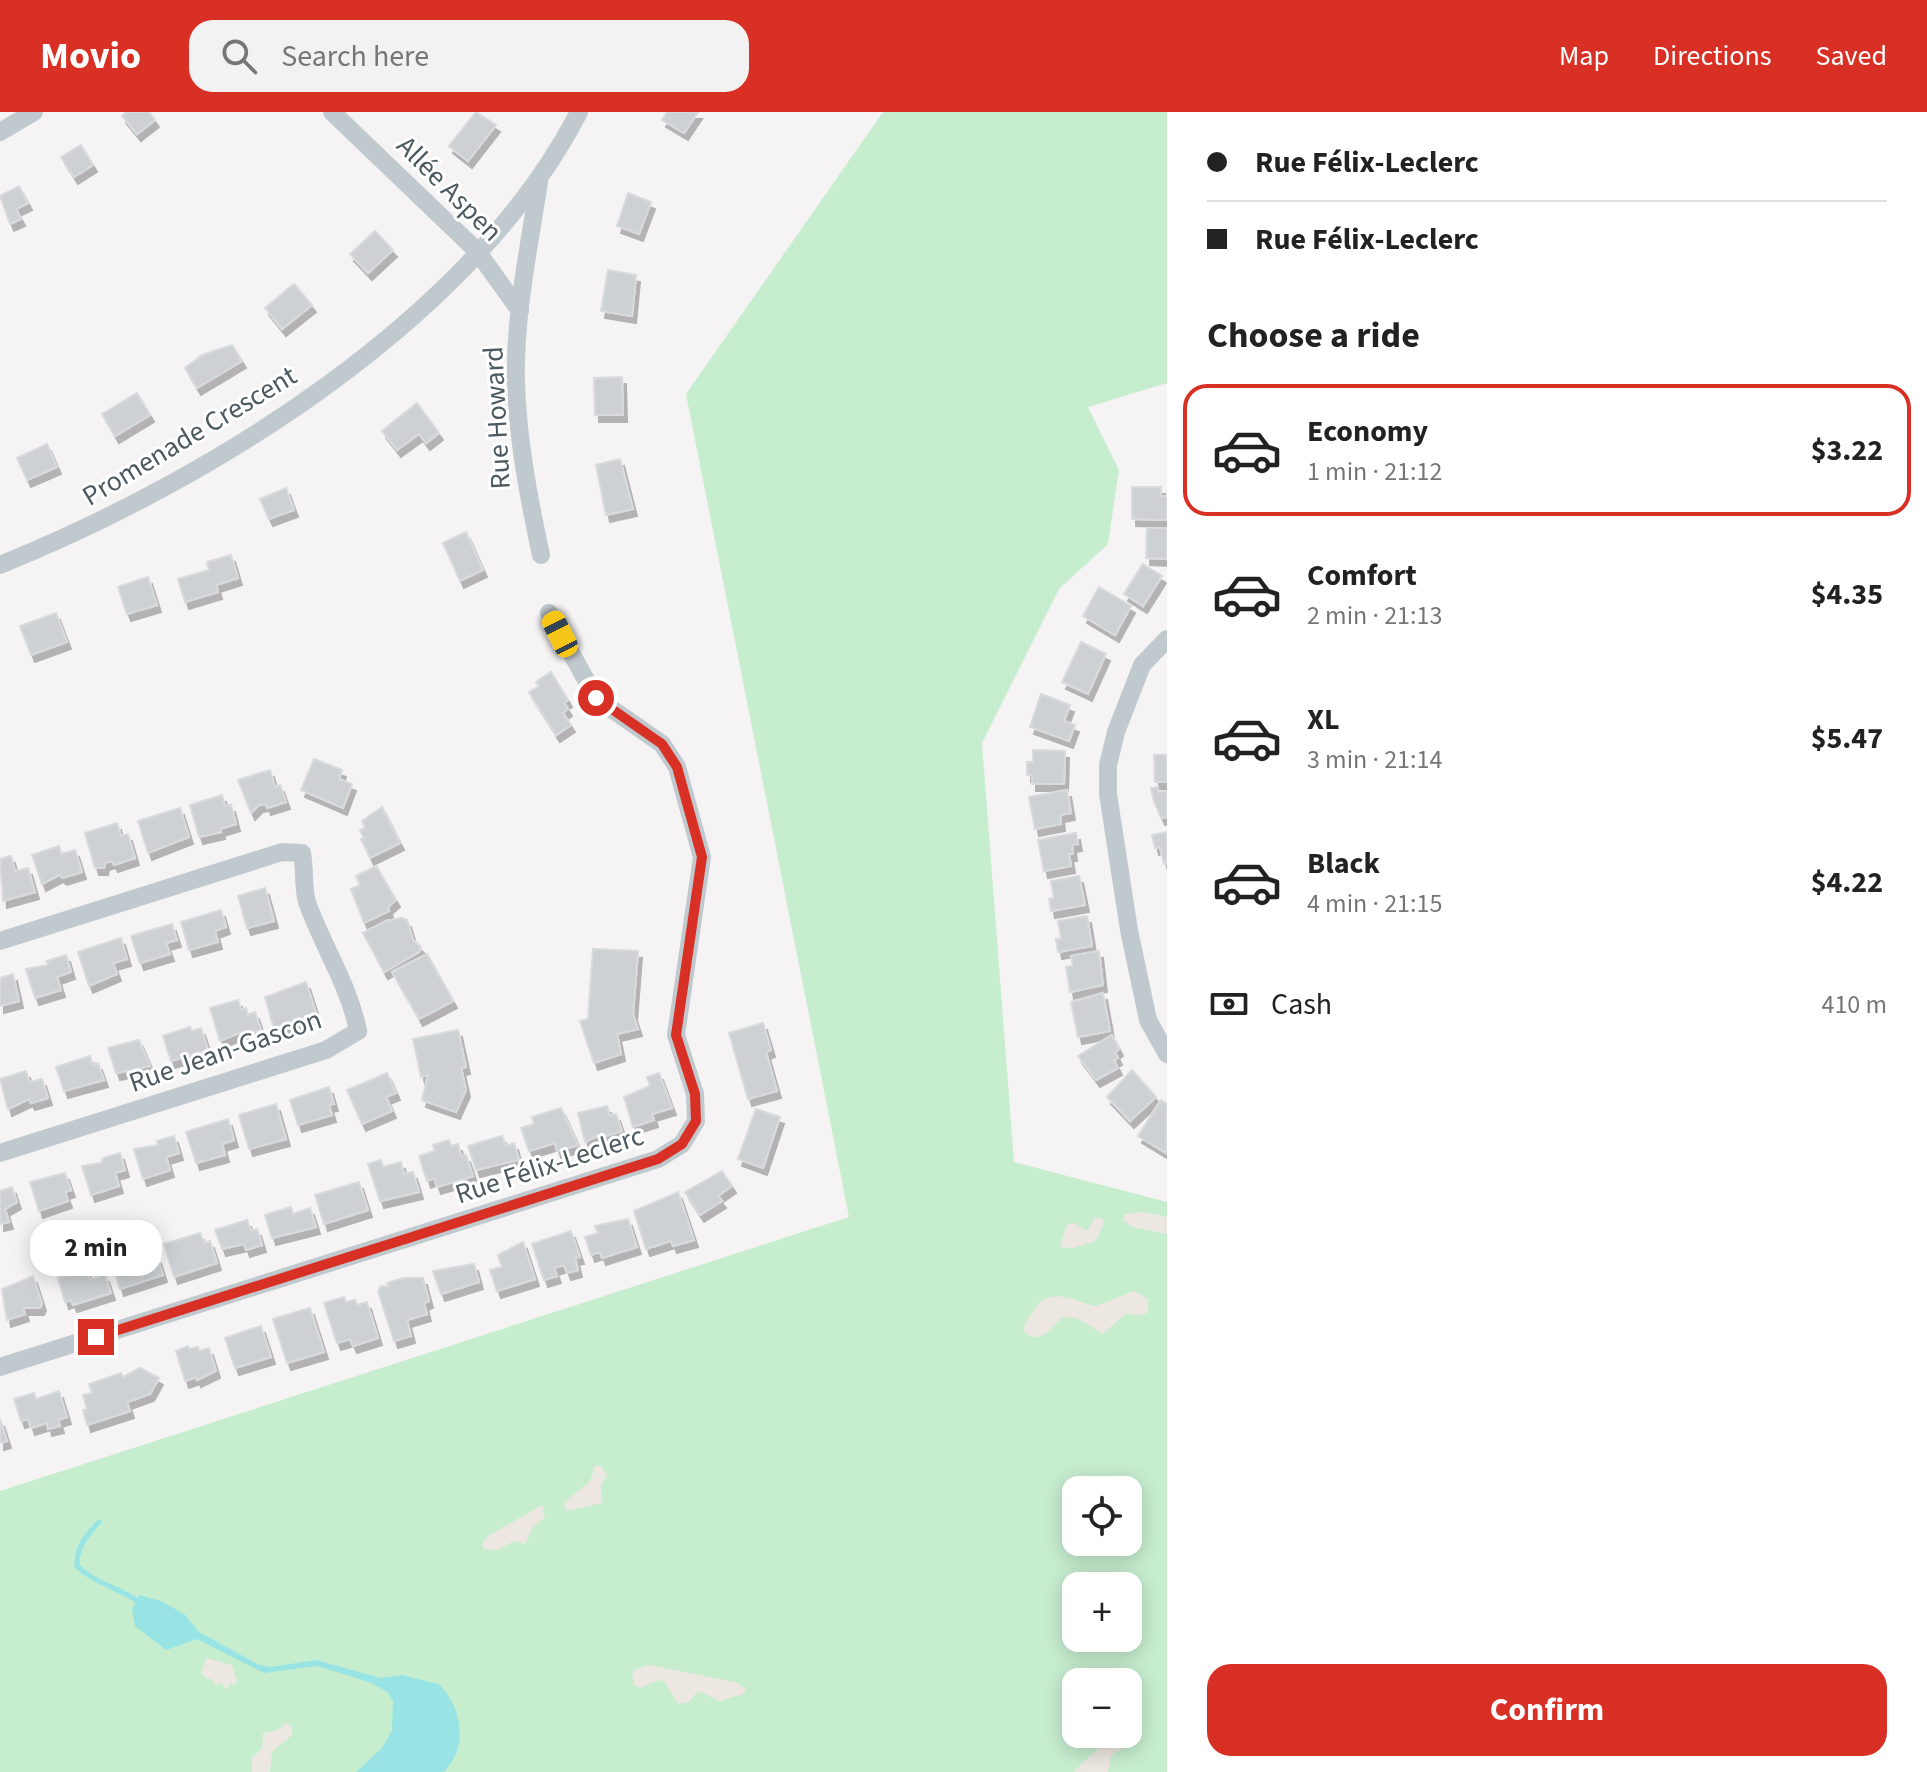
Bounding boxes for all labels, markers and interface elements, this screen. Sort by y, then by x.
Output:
search box [189,20,749,92]
text: Movio [40,29,141,83]
icon: search [217,34,261,78]
text: Search here [281,35,429,78]
text: Map [1559,36,1609,76]
text: Directions [1653,36,1772,76]
text: Saved [1816,36,1887,76]
street label: Allée Aspen [387,127,511,251]
text: Rue Félix-Leclerc [1255,141,1479,184]
text: Rue Félix-Leclerc [1255,218,1479,261]
text: Choose a ride [1207,310,1420,361]
street label: Rue Howard [473,346,521,490]
street label: Promenade Crescent [75,356,305,516]
text: Economy [1307,410,1428,453]
icon: car [1211,414,1283,486]
text: $3.22 [1811,429,1883,472]
text: 1 min · 21:12 [1307,453,1442,490]
text: Comfort [1307,554,1417,597]
icon: car [1211,558,1283,630]
text: $4.35 [1811,573,1883,616]
text: 2 min · 21:13 [1307,597,1442,634]
car [538,607,582,661]
route start [578,680,614,716]
text: XL [1307,698,1340,741]
icon: car [1211,702,1283,774]
text: $5.47 [1811,717,1883,760]
text: 3 min · 21:14 [1307,741,1442,778]
text: Black [1307,842,1380,885]
icon: car [1211,846,1283,918]
text: $4.22 [1811,861,1883,904]
text: 4 min · 21:15 [1307,885,1442,922]
icon: cash [1207,982,1251,1026]
text: Cash [1271,983,1332,1026]
text: 410 m [1821,986,1887,1023]
street label: Rue Jean-Gascon [124,999,327,1103]
street label: Rue Félix-Leclerc [450,1116,649,1214]
callout: 2 min [30,1221,162,1277]
text: 2 min [64,1229,128,1266]
route end [78,1319,114,1355]
map controls [1062,1476,1142,1748]
button: locate [1062,1476,1142,1556]
button: + [1062,1572,1142,1652]
button: Confirm [1207,1664,1887,1756]
button: − [1062,1668,1142,1748]

